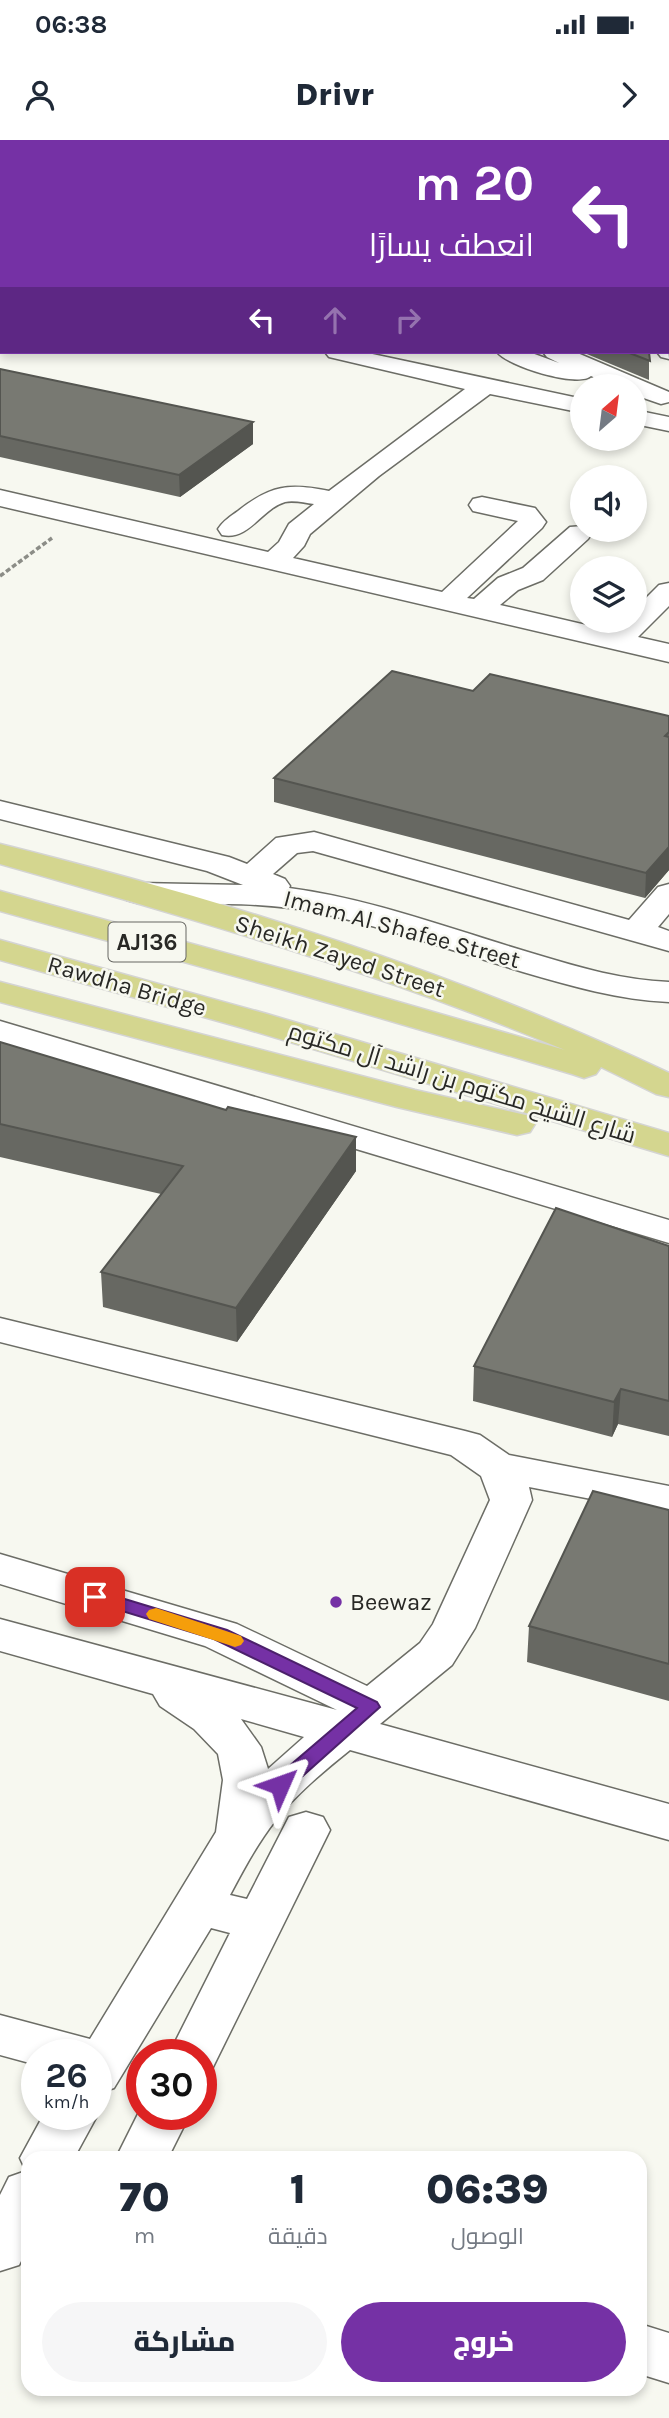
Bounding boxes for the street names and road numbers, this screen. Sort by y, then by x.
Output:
street label: Imam Al Shafee Street [281,884,523,974]
street label: Sheikh Zayed Street [232,909,448,1003]
road number: AJ136 [108,922,186,962]
street label: Rawdha Bridge [44,950,210,1022]
street label: شارع الشيخ مكتوم بن راشد آل مكتوم [284,1017,639,1151]

